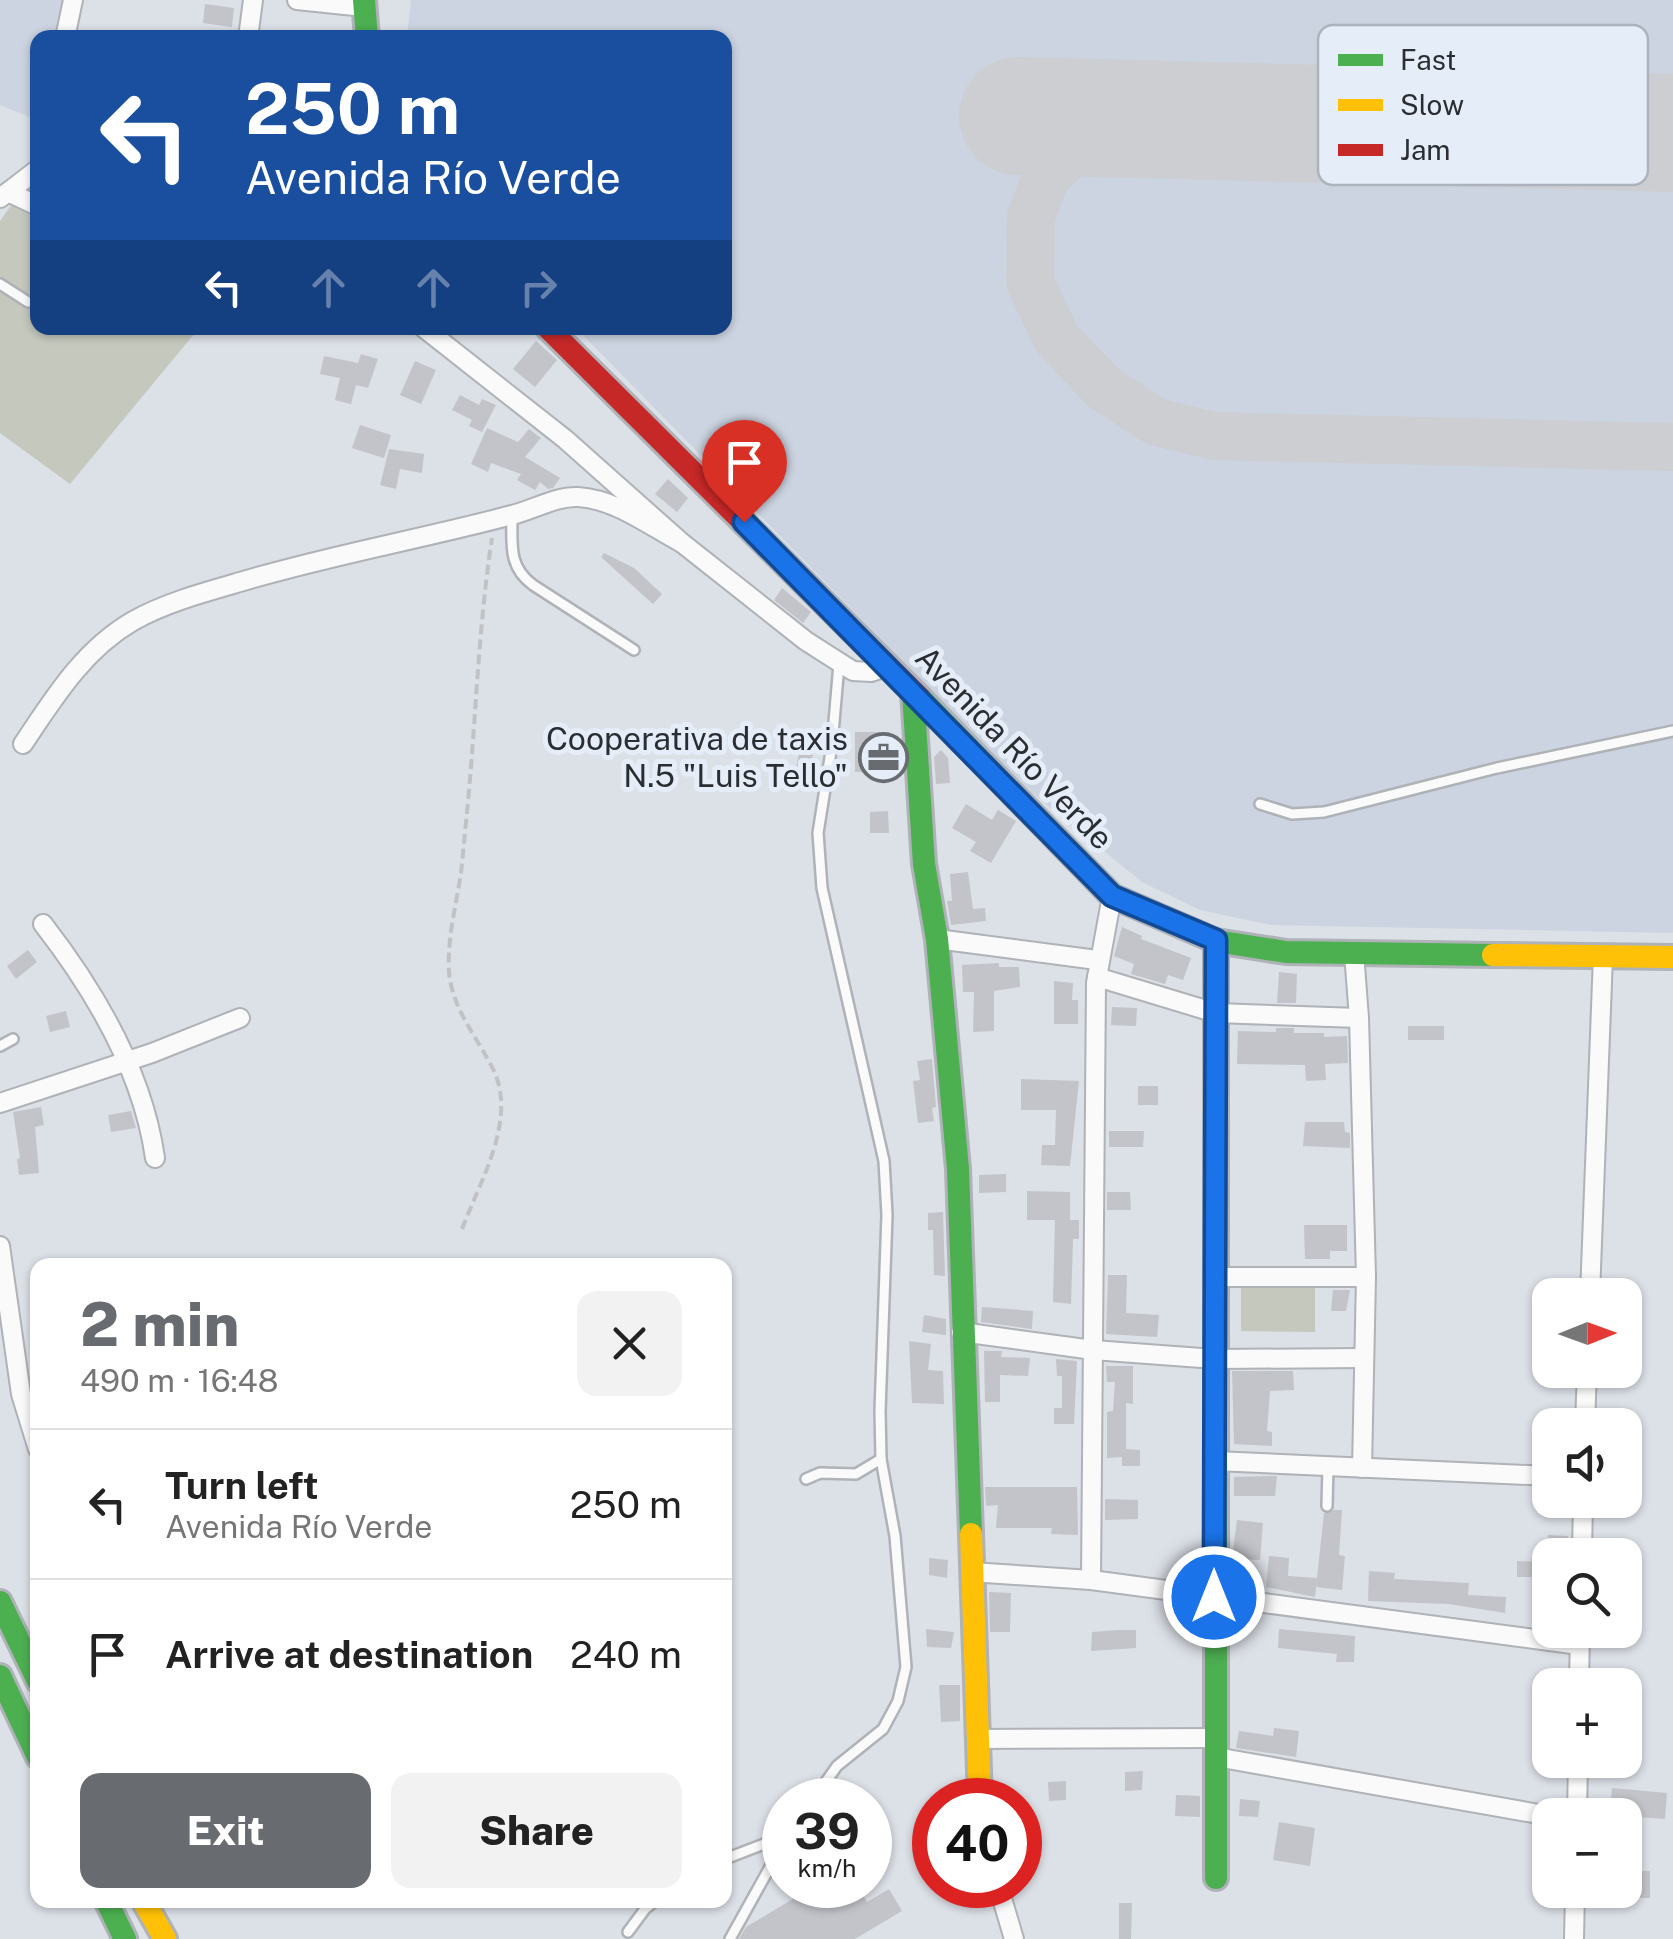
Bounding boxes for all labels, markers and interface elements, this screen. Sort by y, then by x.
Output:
legend [1318,25,1648,185]
text: Fast [1400,43,1456,76]
text: 250 m [245,67,460,150]
icon: left [80,70,210,200]
text: Slow [1400,88,1464,121]
text: Jam [1400,133,1451,166]
text: Avenida Río Verde [245,151,621,204]
icon: left [196,260,251,315]
icon: ahead [301,260,356,315]
icon: ahead [406,260,461,315]
icon: right [511,260,566,315]
pin [702,420,787,523]
icon: arrive [717,435,772,490]
street label: Avenida Río Verde [908,639,1121,857]
place label: Cooperativa de taxis N.5 "Luis Tello" [546,720,848,794]
office icon: Cooperativa de taxis N.5 "Luis Tello" [857,731,909,783]
north arrow [1532,1278,1642,1388]
map controls [1532,1278,1642,1908]
text: 2 min [80,1289,239,1360]
button: close [577,1291,682,1396]
text: 490 m · 16:48 [80,1362,278,1399]
button: sound [1532,1408,1642,1518]
text: Turn left [165,1463,319,1508]
icon: left [80,1477,135,1532]
text: 250 m [570,1482,682,1527]
text: Avenida Río Verde [165,1508,432,1545]
button: search [1532,1538,1642,1648]
position arrow [1162,1545,1266,1649]
icon: arrive [80,1627,135,1682]
text: Arrive at destination [165,1632,533,1677]
text: 240 m [570,1632,682,1677]
button: + [1532,1668,1642,1778]
button: Exit [80,1773,371,1888]
button: Share [391,1773,682,1888]
speed limit sign: 40 [912,1778,1042,1908]
button: − [1532,1798,1642,1908]
text: 39 [794,1801,860,1860]
text: km/h [798,1853,856,1883]

